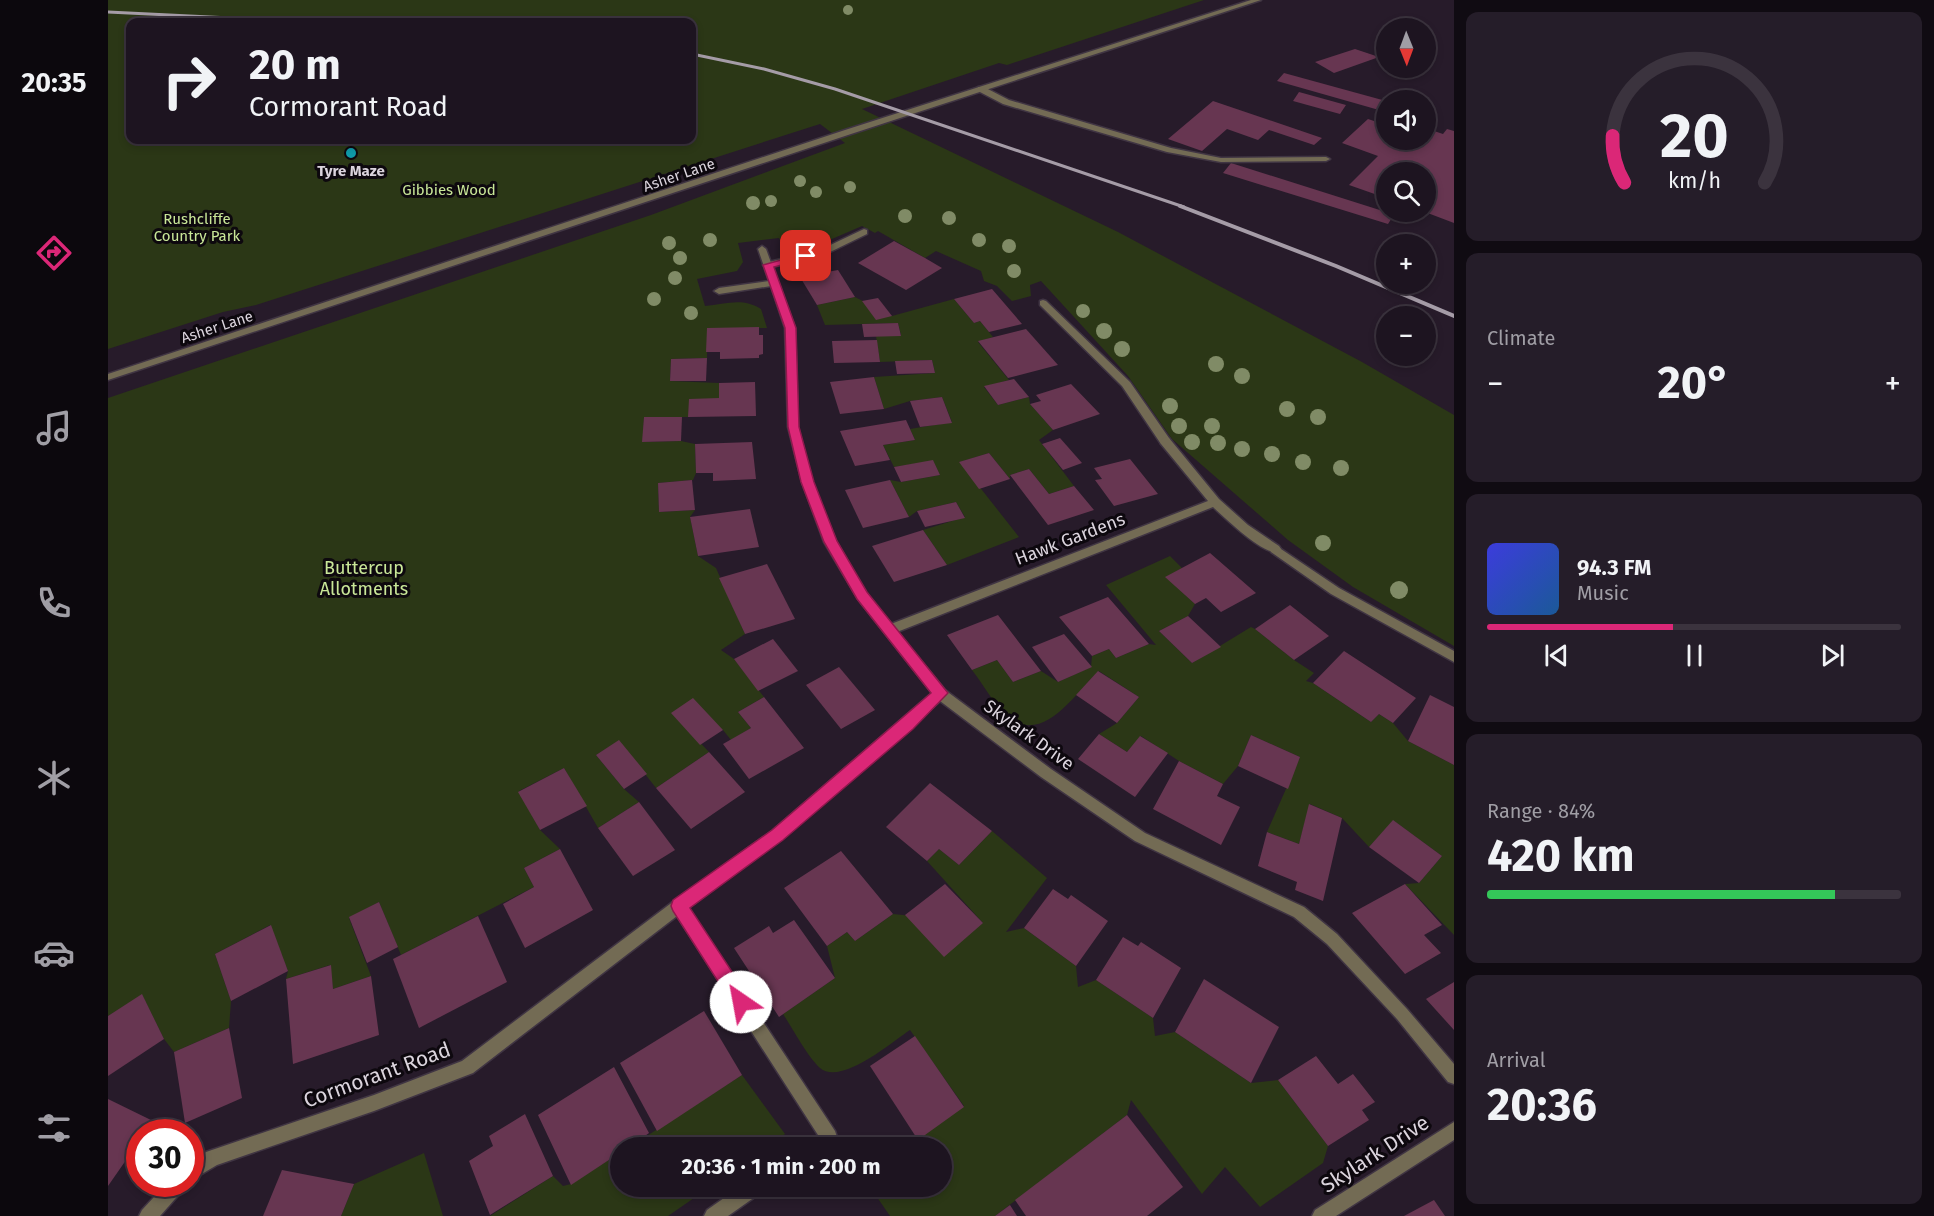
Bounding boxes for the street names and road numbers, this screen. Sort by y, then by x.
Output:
street label: Asher Lane [641,154,717,196]
street label: Asher Lane [179,307,255,347]
street label: Hawk Gardens [1012,508,1128,570]
street label: Skylark Drive [980,695,1078,775]
street label: Cormorant Road [300,1036,454,1114]
street label: Skylark Drive [1316,1109,1434,1199]

